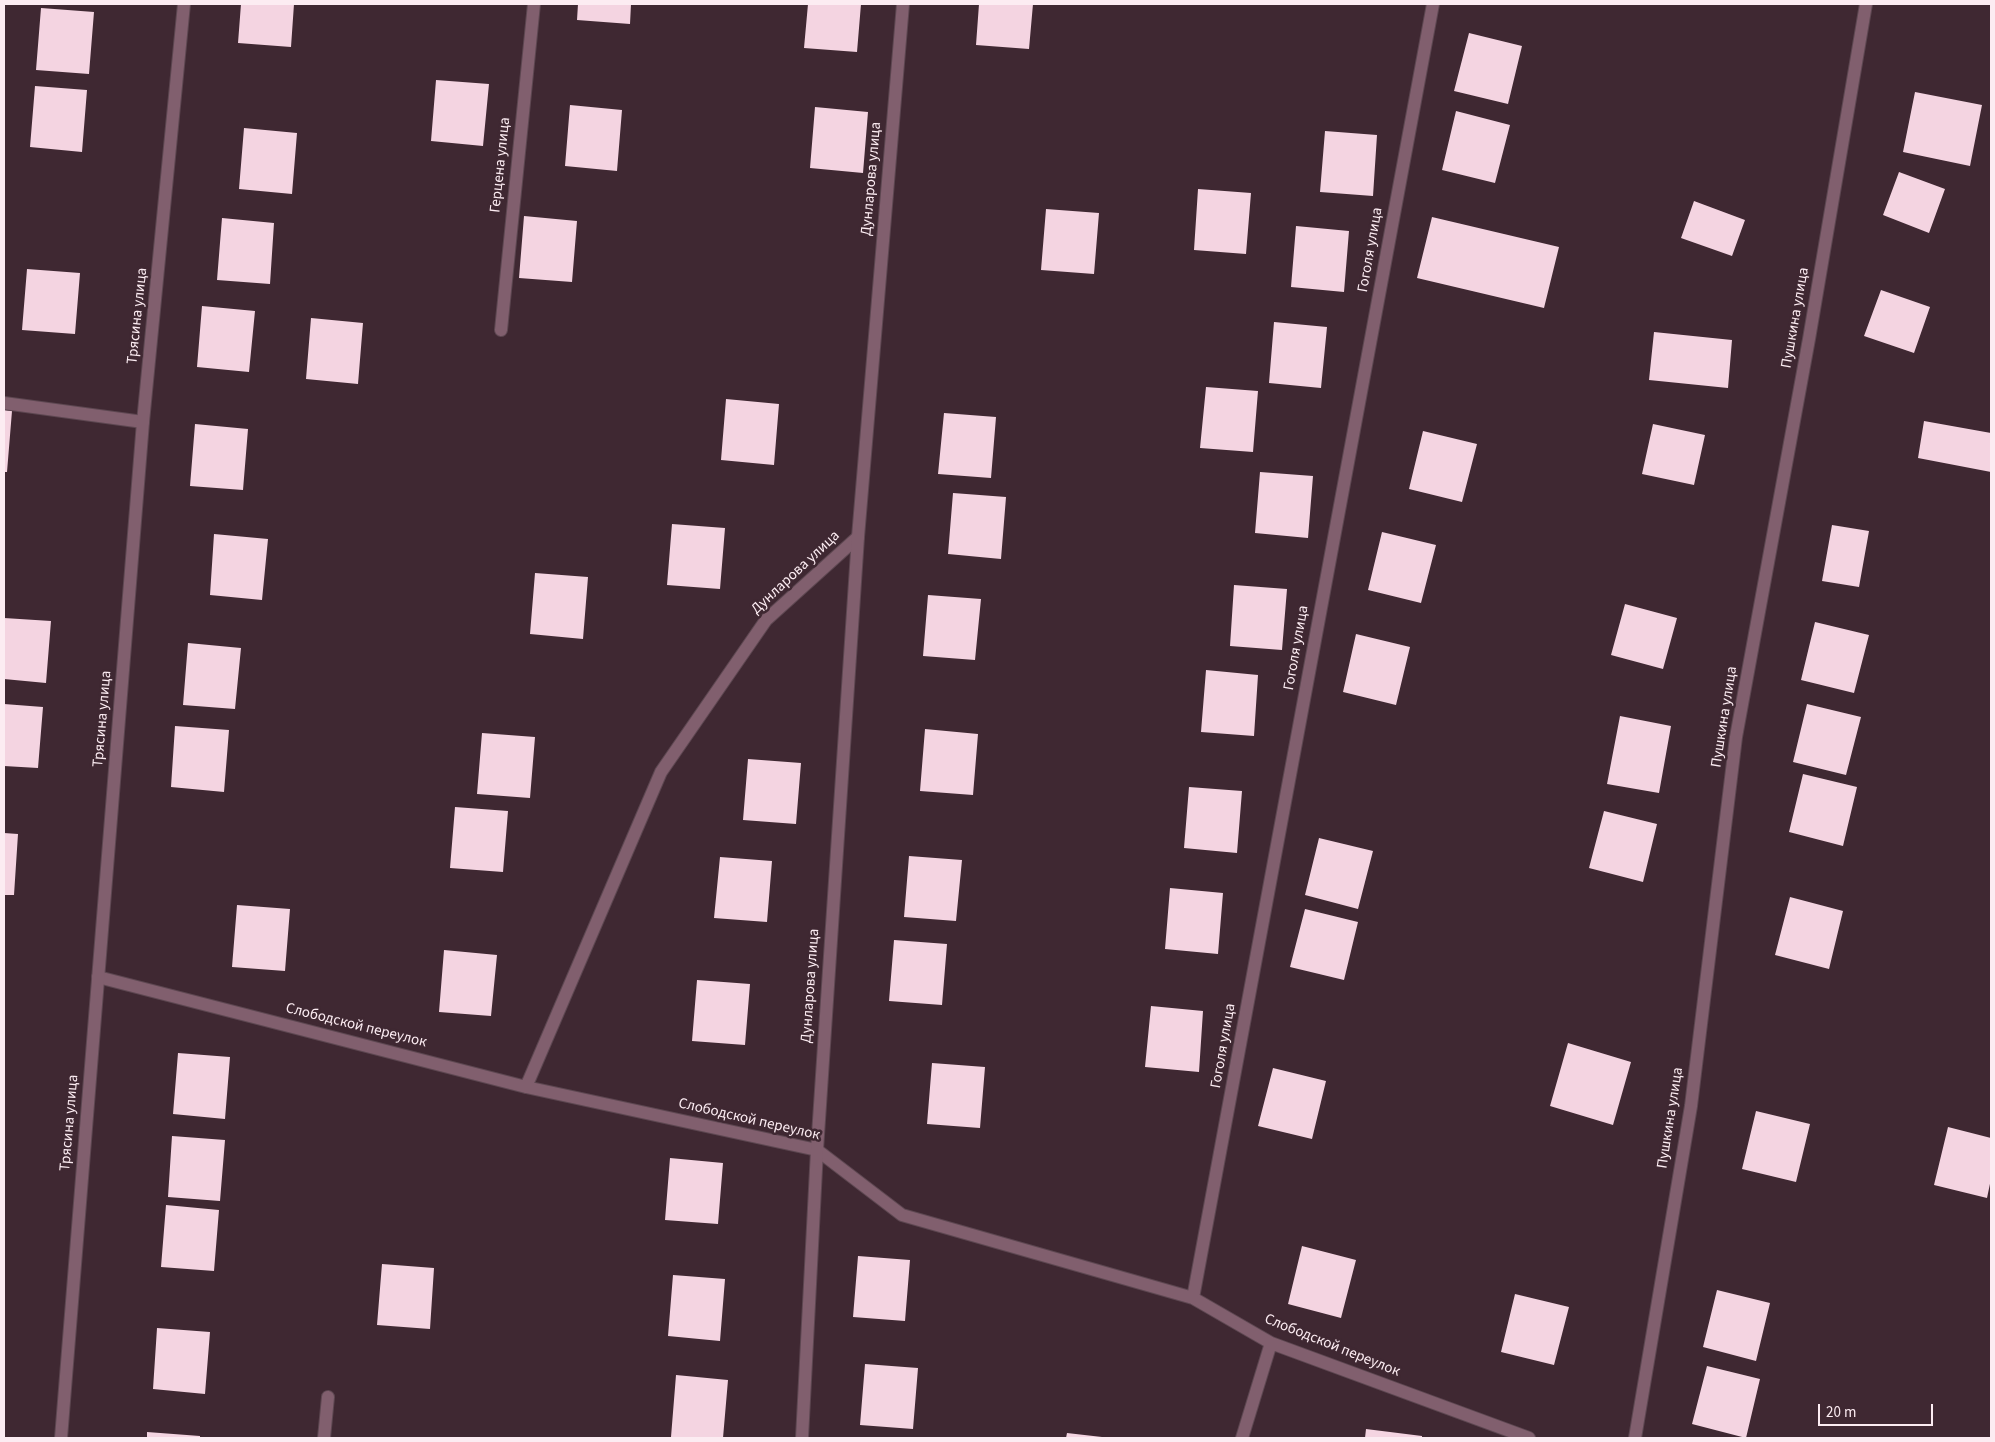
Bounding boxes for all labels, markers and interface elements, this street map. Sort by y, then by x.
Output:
street label: Герцена улица [487,116,515,214]
street label: Дунларова улица [858,121,886,237]
street label: Гоголя улица [1355,206,1387,294]
street label: Пушкина улица [1778,266,1814,370]
street label: Трясина улица [124,267,152,365]
street label: Дунларова улица [748,527,844,619]
street label: Гоголя улица [1281,604,1313,692]
street label: Пушкина улица [1708,665,1742,769]
street label: Трясина улица [90,670,116,768]
street label: Дунларова улица [798,928,824,1044]
street label: Слободской переулок [284,1000,428,1052]
street label: Гоголя улица [1208,1002,1240,1090]
street label: Пушкина улица [1654,1066,1688,1170]
street label: Трясина улица [57,1074,83,1172]
street label: Слободской переулок [677,1095,821,1145]
street label: Слободской переулок [1262,1311,1402,1381]
scale bar [1820,1394,1935,1426]
text: 20 m [1826,1402,1856,1423]

